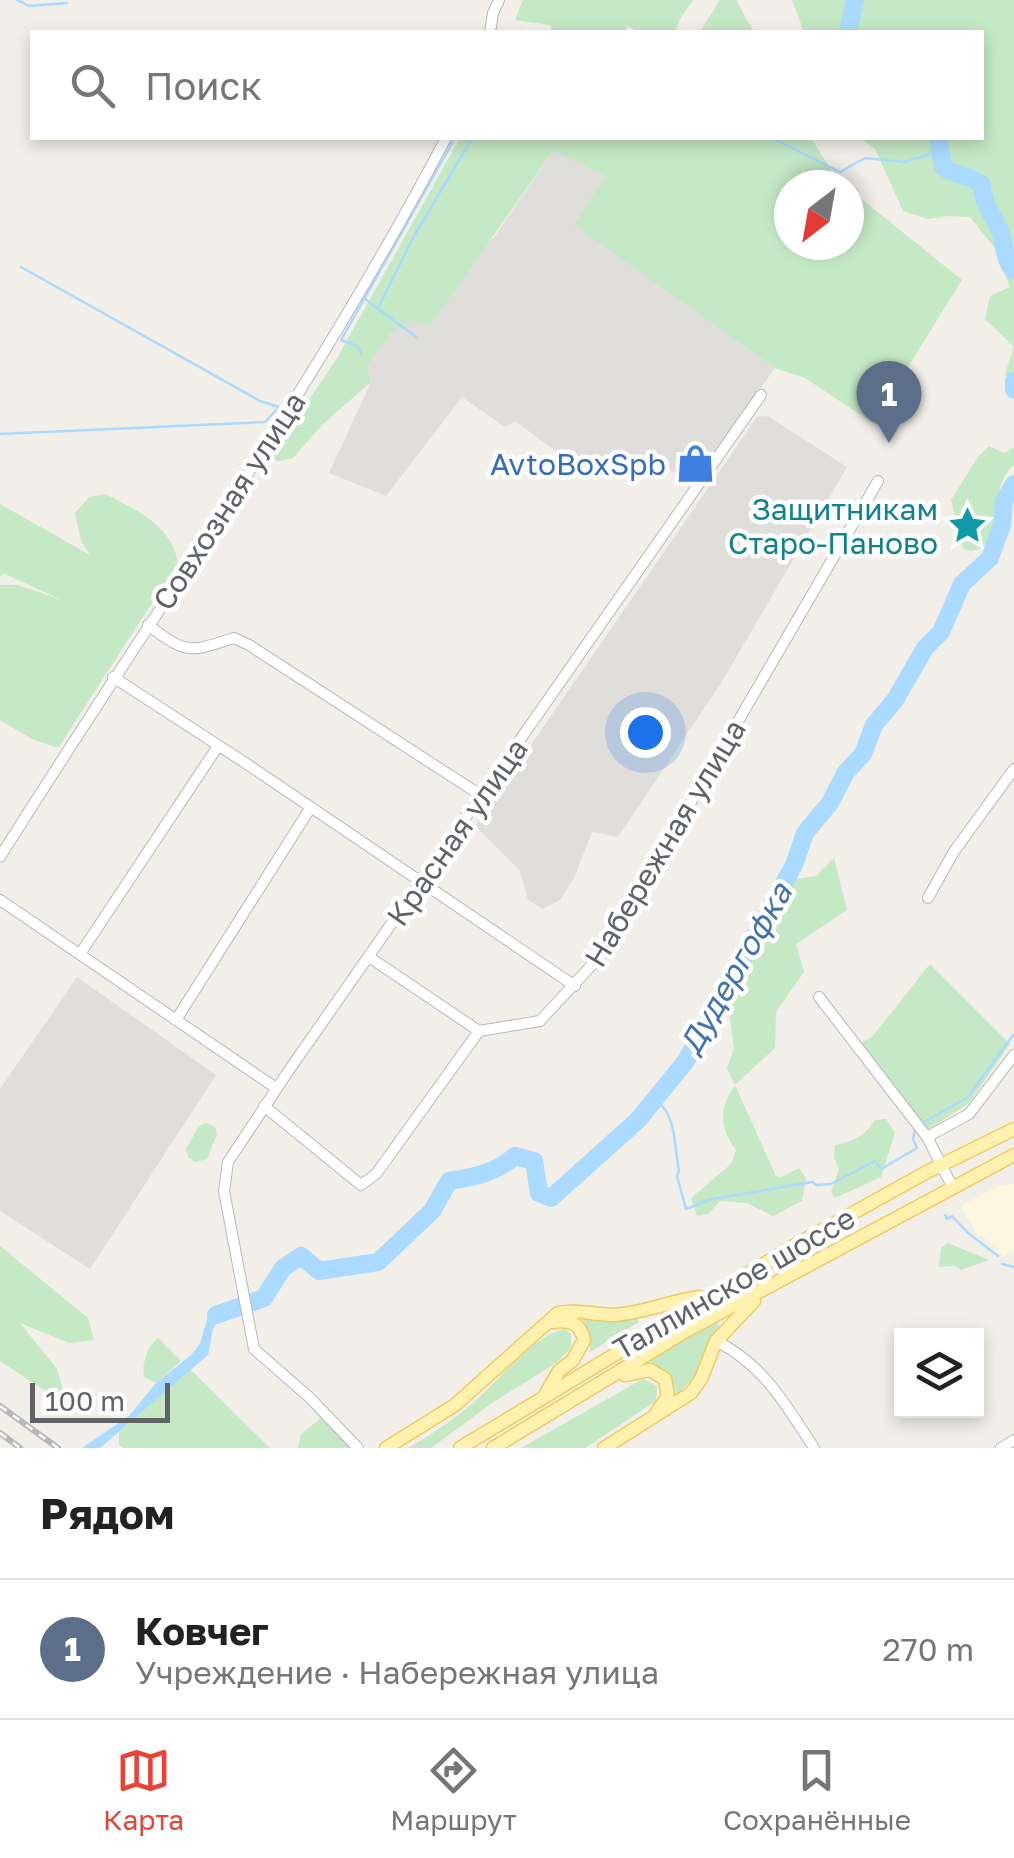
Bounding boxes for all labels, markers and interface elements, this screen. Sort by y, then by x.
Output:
search box [30,30,984,140]
icon: search [65,58,120,113]
text: Поиск [145,63,262,108]
north arrow [774,170,864,260]
pin: 1 [856,360,922,443]
street label: Совхозная улица [145,385,313,617]
shop icon: AvtoBoxSpb [675,443,717,485]
place label: AvtoBoxSpb [490,446,666,482]
place label: Защитникам Старо-Паново [728,491,938,561]
place icon: Защитникам Старо-Паново [947,505,989,547]
your location [620,707,671,758]
street label: Набережная улица [577,713,753,973]
street label: Красная улица [379,731,535,933]
water label: Дудергофка [670,874,800,1061]
street label: Таллинское шоссе [607,1199,861,1367]
map controls [894,1328,984,1418]
button: layers [894,1328,984,1418]
scale bar [30,1378,170,1422]
text: 100 m [45,1384,125,1417]
text: Рядом [40,1488,174,1538]
text: Ковчег [135,1608,269,1653]
text: 1 [64,1630,81,1668]
text: 270 m [882,1630,974,1668]
text: Учреждение · Набережная улица [135,1653,659,1691]
tab: Карта [103,1743,184,1836]
tab: Маршрут [390,1743,517,1836]
tab: Сохранённые [723,1743,911,1836]

